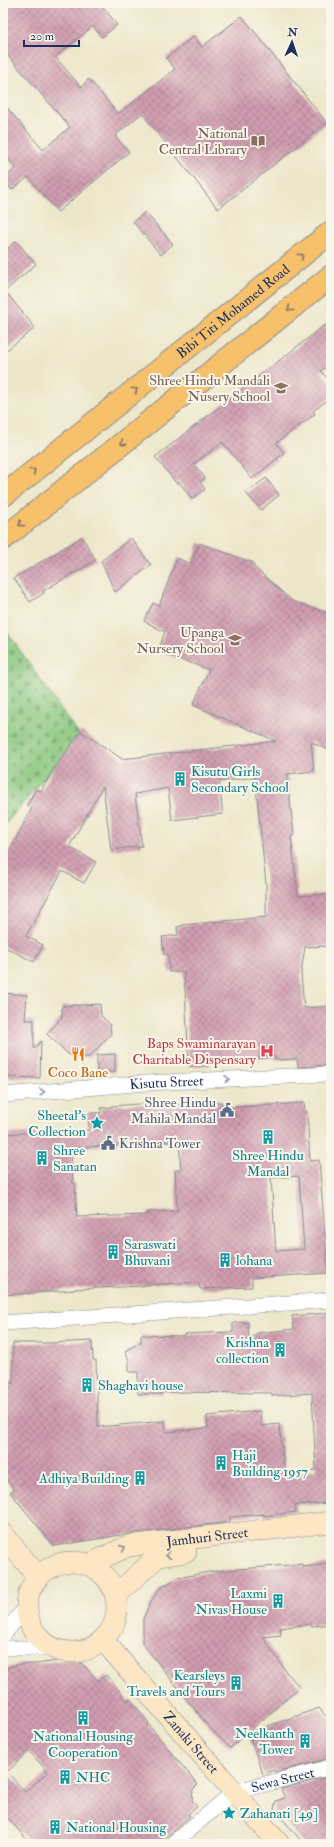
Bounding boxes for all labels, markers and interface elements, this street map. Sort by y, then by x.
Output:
scale bar [24,22,79,48]
north arrow [272,22,312,62]
text: N [286,26,299,39]
text: 20 m [30,29,55,44]
place label: National Central Library [159,125,248,159]
library icon: National Central Library [250,133,266,149]
one-way arrow [297,253,304,260]
street label: Bibi Titi Mohamed Road [173,260,293,362]
one-way arrow [287,305,294,312]
place label: Shree Hindu Mandali Nusery School [149,372,270,406]
school or university icon: Shree Hindu Mandali Nusery School [273,380,289,396]
one-way arrow [130,387,137,394]
one-way arrow [120,438,127,445]
one-way arrow [29,469,36,476]
one-way arrow [19,519,26,526]
place label: Upanga Nursery School [137,624,224,658]
school or university icon: Upanga Nursery School [227,632,243,648]
place label: Kisutu Girls Secondary School [191,763,289,797]
building icon: Kisutu Girls Secondary School [172,771,188,787]
place label: Baps Swaminarayan Charitable Dispensary [132,1035,257,1069]
hospital icon: Baps Swaminarayan Charitable Dispensary [259,1043,275,1059]
restaurant icon: Coco Bane [70,1046,86,1062]
place label: Coco Bane [48,1064,108,1081]
street label: Kisutu Street [129,1072,204,1093]
one-way arrow [224,1075,230,1083]
one-way arrow [39,1088,45,1097]
place label: Shree Hindu Mahila Mandal [131,1094,216,1127]
public building icon: Shree Hindu Mahila Mandal [219,1102,235,1118]
place label: Sheetal's Collection [28,1107,86,1140]
place icon: Sheetal's Collection [89,1115,105,1131]
building icon: Shree Hindu Mandal [260,1129,276,1145]
public building icon: Krishna Tower [100,1135,116,1151]
place label: Krishna Tower [119,1135,201,1152]
place label: Shree Sanatan [53,1142,97,1175]
place label: Shree Hindu Mandal [232,1147,304,1180]
building icon: Shree Sanatan [34,1150,50,1166]
place label: Saraswati Bhuvani [124,1236,176,1269]
building icon: Saraswati Bhuvani [105,1244,121,1260]
building icon: lohana [217,1252,233,1268]
place label: lohana [236,1252,273,1269]
place label: Krishna collection [216,1334,269,1367]
building icon: Krishna collection [272,1342,288,1358]
building icon: Shaghavi house [79,1377,95,1393]
place label: Shaghavi house [98,1377,183,1394]
place label: Haji Building 1957 [232,1447,309,1480]
building icon: Haji Building 1957 [213,1455,229,1471]
place label: Adhiya Building [38,1470,130,1488]
building icon: Adhiya Building [132,1470,148,1486]
street label: Jamhuri Street [164,1523,249,1550]
one-way arrow [119,1545,126,1553]
one-way arrow [165,1550,171,1559]
place label: Laxmi Nivas House [195,1585,267,1618]
building icon: Laxmi Nivas House [270,1593,286,1609]
place label: Kearsleys Travels and Tours [127,1667,225,1700]
building icon: Kearsleys Travels and Tours [228,1675,244,1691]
street label: Zanaki Street [160,1708,223,1777]
building icon: National Housing Cooperation [75,1710,91,1726]
place label: Neelkanth Tower [235,1725,295,1758]
place label: National Housing Cooperation [33,1728,134,1762]
building icon: Neelkanth Tower [297,1733,313,1749]
street label: Sewa Street [249,1763,316,1796]
building icon: NHC [57,1769,73,1785]
place label: NHC [76,1769,110,1786]
place icon: Zahanati [49] [221,1805,237,1821]
place label: Zahanati [49] [240,1805,318,1822]
building icon: National Housing [47,1819,63,1835]
place label: National Housing [66,1819,167,1836]

